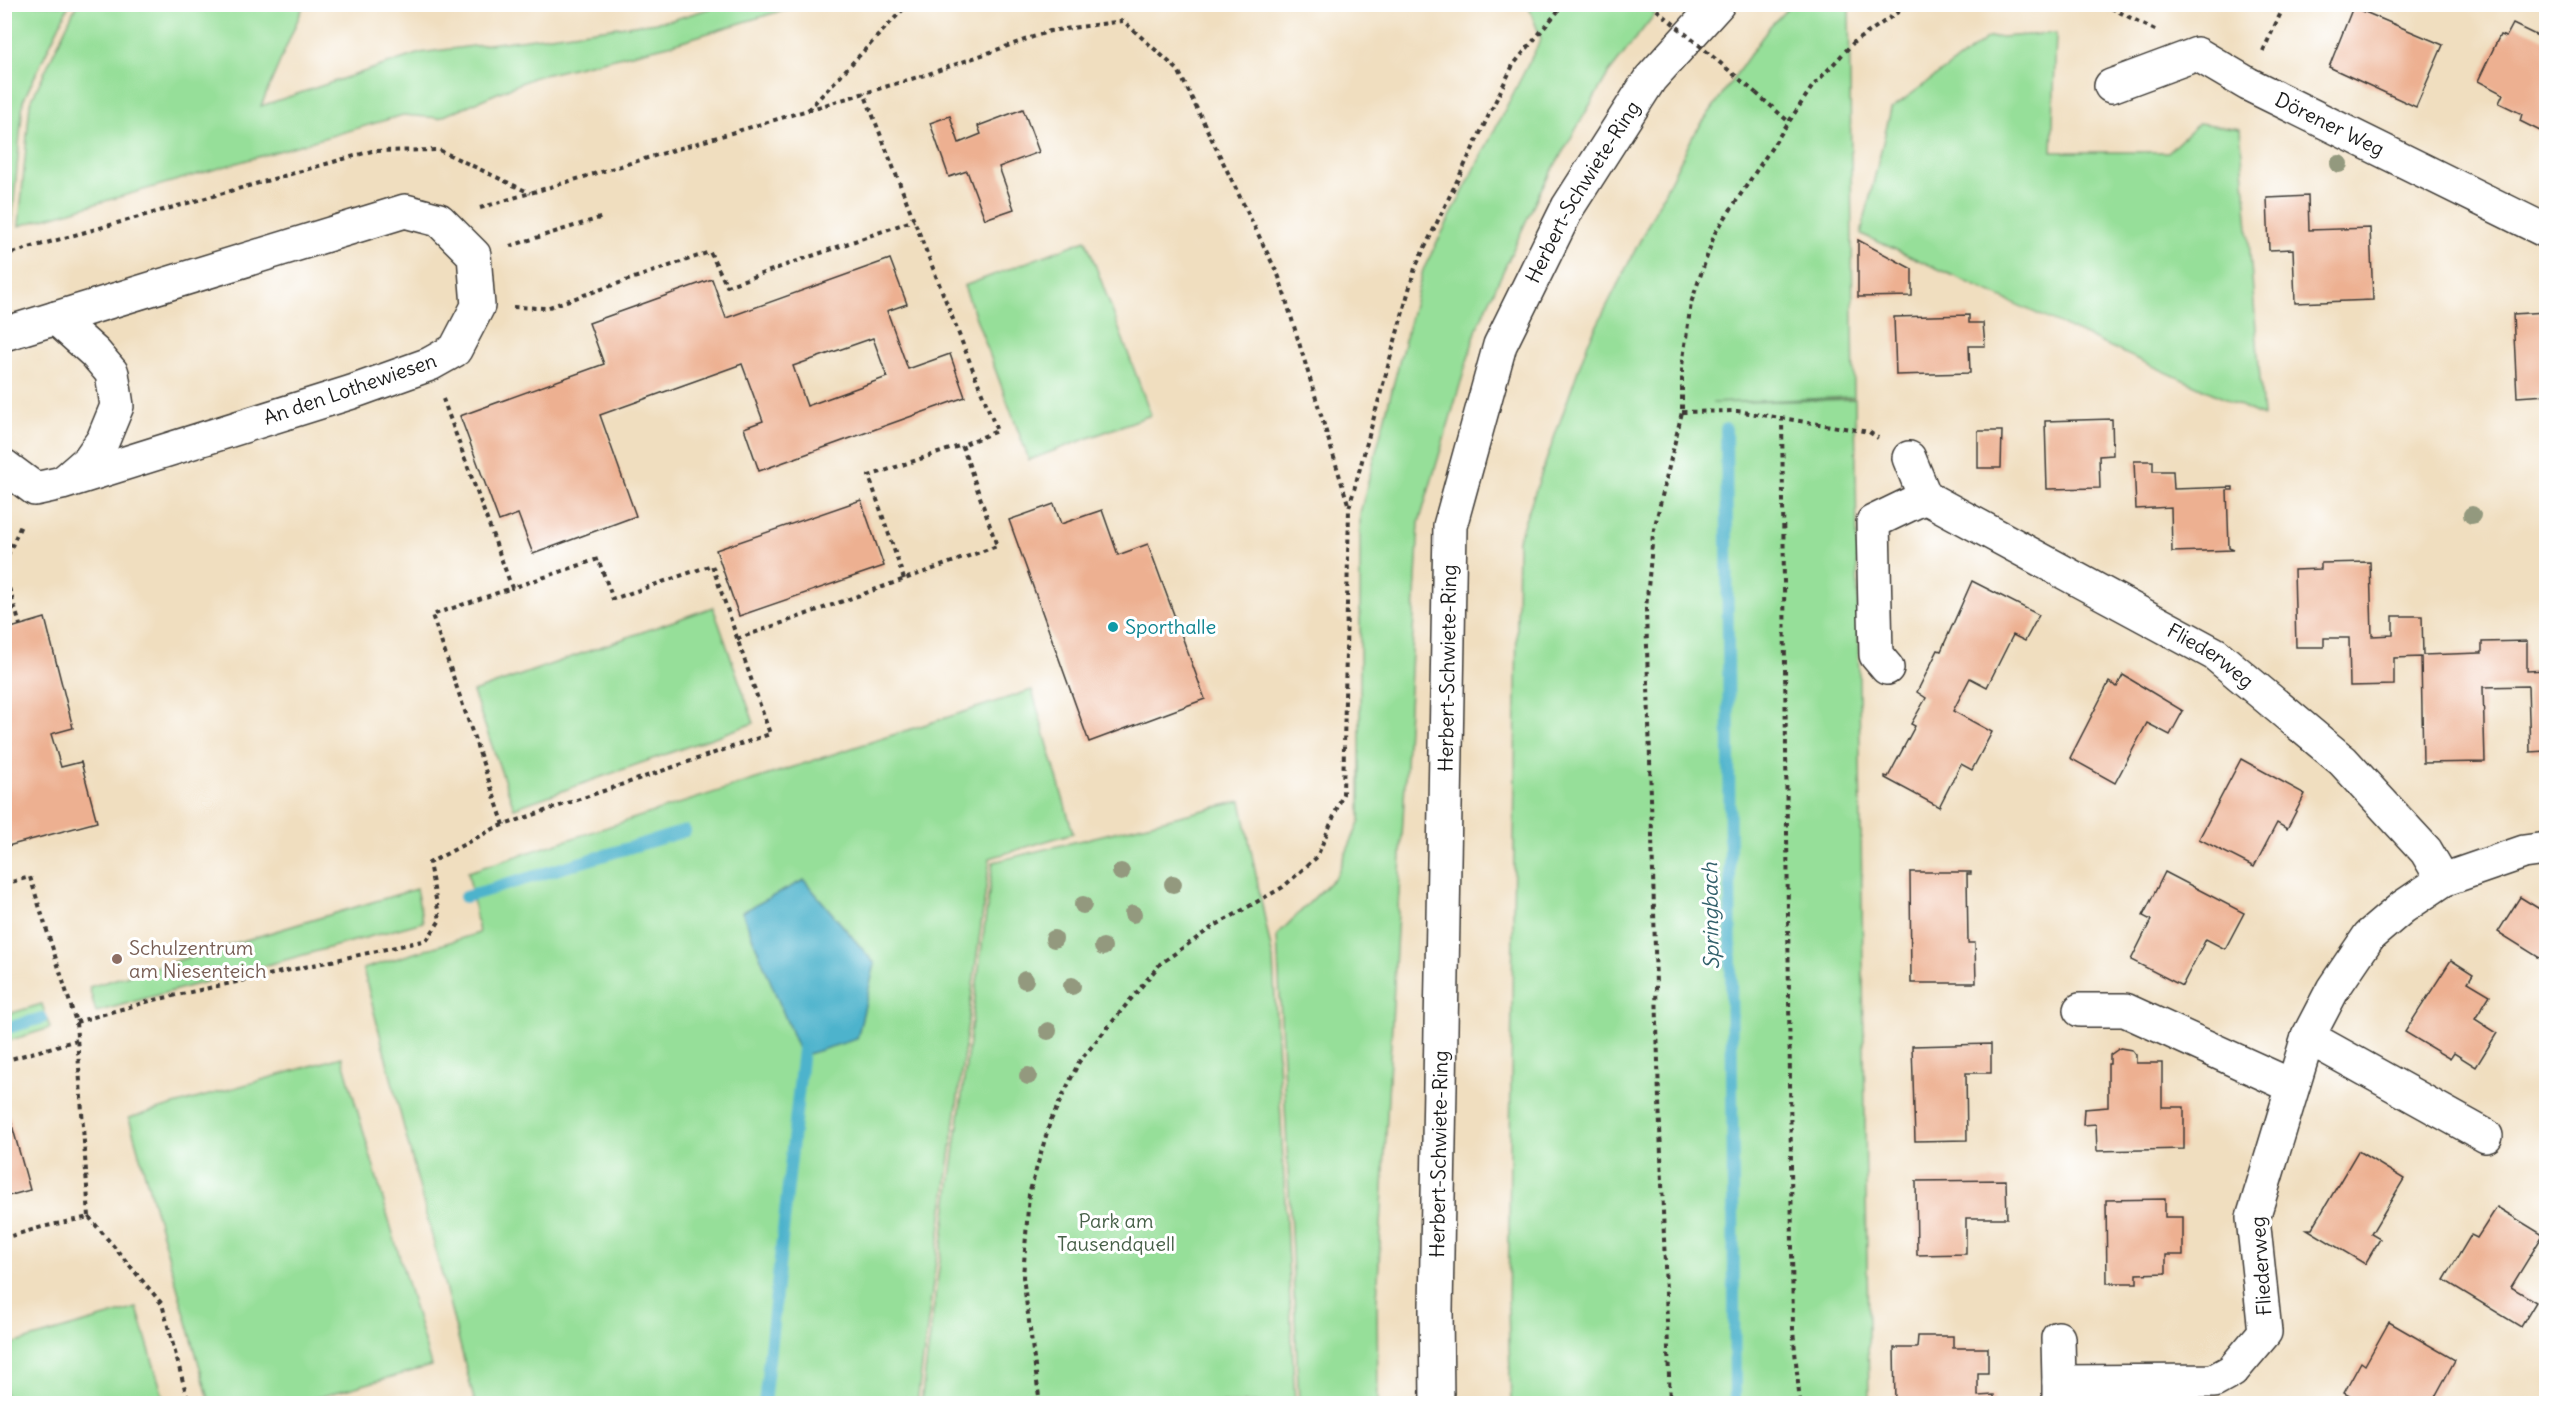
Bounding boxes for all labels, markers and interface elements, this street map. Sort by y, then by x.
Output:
street label: Dörener Weg [2271,86,2389,161]
street label: Herbert-Schwiete-Ring [1520,96,1645,287]
street label: An den Lothewiesen [260,347,440,430]
street label: Herbert-Schwiete-Ring [1433,564,1461,772]
place label: Sporthalle [1125,614,1216,639]
street label: Fliederweg [2163,618,2259,693]
marker: Sporthalle [1106,620,1120,634]
water label: Springbach [1696,861,1725,970]
place label: Schulzentrum am Niesenteich [129,935,266,983]
marker: Schulzentrum am Niesenteich [110,952,124,966]
street label: Herbert-Schwiete-Ring [1424,1050,1453,1258]
park label: Park am Tausendquell [1057,1208,1175,1256]
street label: Fliederweg [2245,1216,2276,1316]

